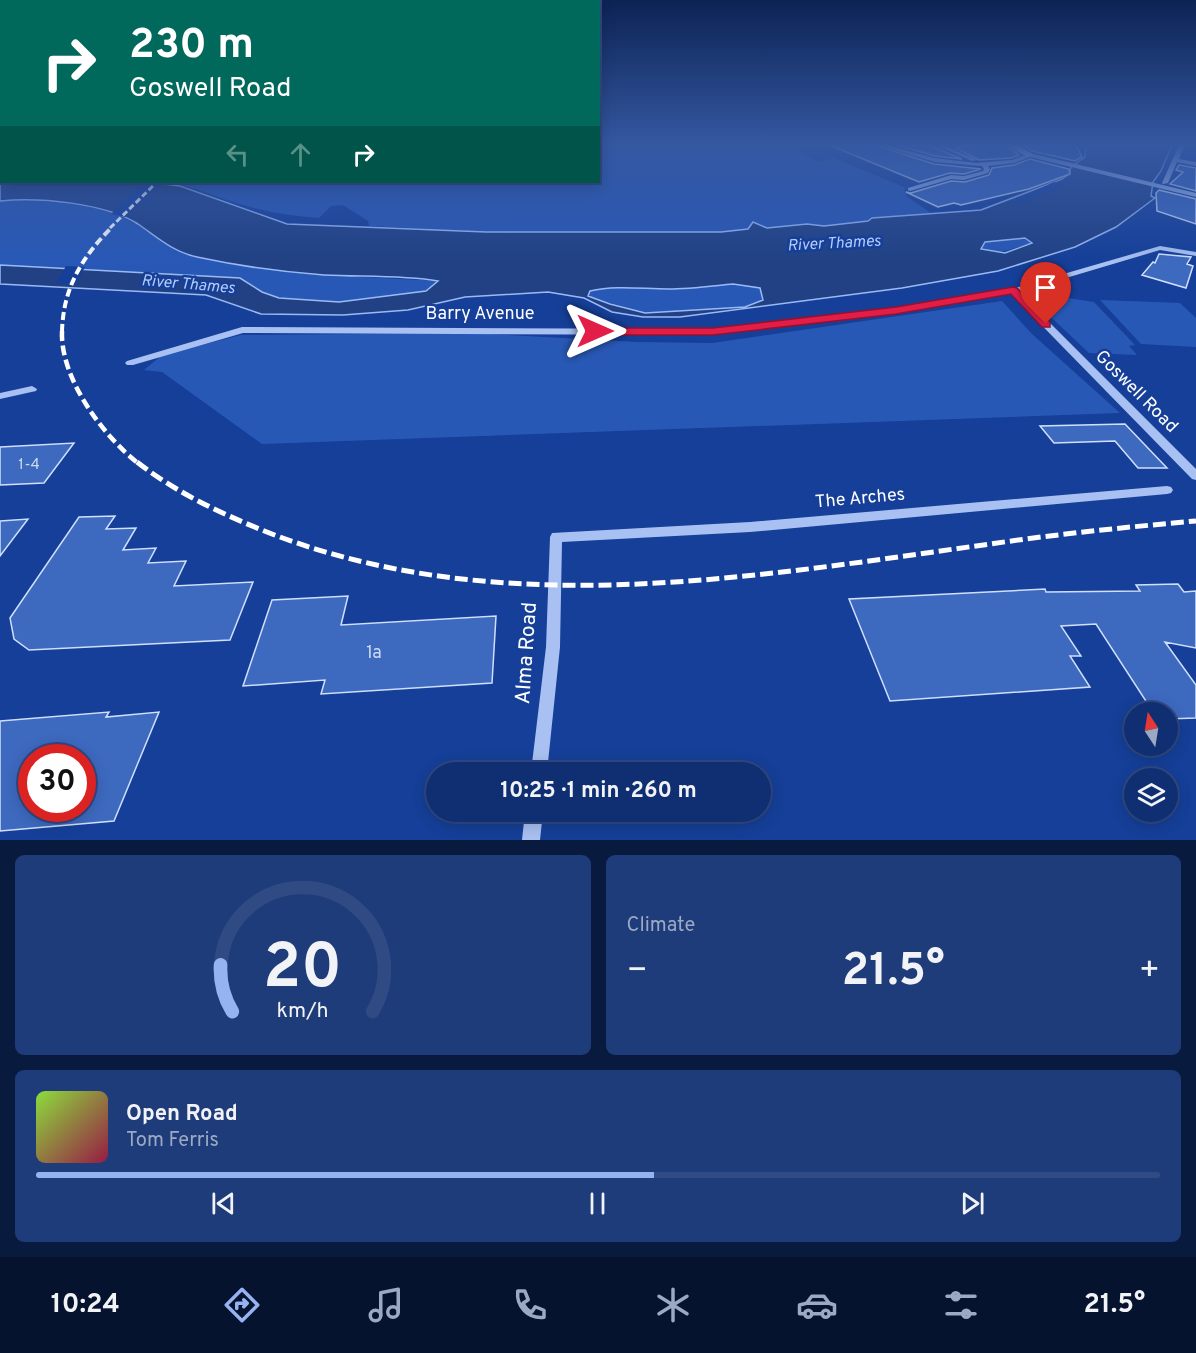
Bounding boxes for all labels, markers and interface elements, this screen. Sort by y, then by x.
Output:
text: 230 m [129,20,254,73]
icon: right [30,24,108,102]
text: Goswell Road [129,72,291,106]
icon: left [221,138,254,171]
icon: ahead [284,138,317,171]
icon: right [347,138,380,171]
water label: River Thames [787,232,882,256]
pin [1020,262,1071,324]
water label: River Thames [140,271,236,299]
icon: arrive [1029,271,1062,304]
position arrow [563,299,627,363]
street label: Barry Avenue [426,303,534,326]
street label: Goswell Road [1090,346,1182,438]
house number: 1-4 [18,456,40,475]
street label: The Arches [814,484,906,514]
street label: Alma Road [510,601,544,705]
house number: 1a [366,642,382,665]
north arrow [1124,702,1178,756]
map controls [1124,702,1178,822]
speed limit sign: 30 [18,744,96,822]
button: layers [1124,768,1178,822]
text: 10:25 · 1 min · 260 m [500,778,697,805]
text: Climate [627,913,695,939]
text: 20 [263,931,342,1010]
text: 21.5° [842,944,945,1001]
text: − [627,951,648,993]
text: + [1139,951,1160,993]
text: km/h [277,998,329,1025]
text: Open Road [126,1101,238,1128]
text: Tom Ferris [126,1128,219,1154]
icon: previous [207,1187,240,1220]
icon: pause [581,1187,614,1220]
icon: next [956,1187,989,1220]
icon: directions [221,1284,263,1326]
icon: music [365,1284,407,1326]
icon: phone [509,1284,551,1326]
icon: climate [652,1284,694,1326]
icon: car [796,1284,838,1326]
icon: filters [940,1284,982,1326]
text: 10:24 [51,1288,120,1322]
text: 21.5° [1083,1288,1145,1322]

